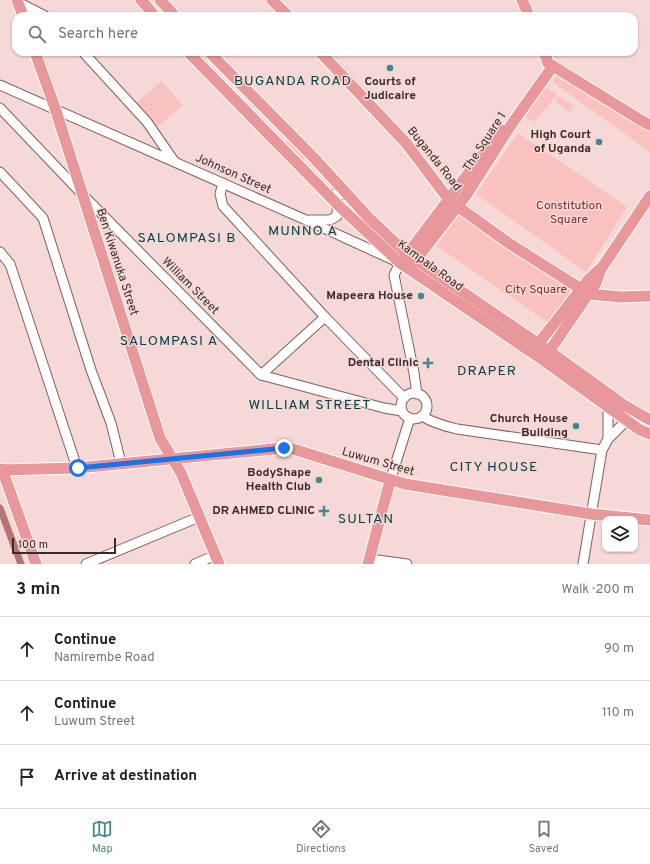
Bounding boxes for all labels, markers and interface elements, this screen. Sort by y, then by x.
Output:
search box [12,12,638,56]
icon: search [26,23,48,45]
text: Search here [58,25,138,44]
marker: Courts of Judicaire [385,63,395,73]
district label: BUGANDA ROAD [234,73,352,90]
place label: Courts of Judicaire [364,74,416,104]
street label: The Square 1 [460,109,510,175]
street label: Buganda Road [403,123,465,195]
place label: High Court of Uganda [531,127,591,157]
marker: High Court of Uganda [594,137,604,147]
street label: Johnson Street [192,150,274,198]
park label: Constitution Square [536,198,602,228]
street label: Ben Kiwanuka Street [92,206,142,318]
district label: MUNNO A [268,223,338,240]
district label: SALOMPASI B [138,230,236,247]
street label: Kampala Road [394,237,466,295]
street label: William Street [158,254,222,318]
park label: City Square [505,282,567,298]
place label: Mapeera House [326,288,413,304]
marker: Mapeera House [416,291,426,301]
district label: SALOMPASI A [120,333,218,350]
place label: Dental Clinic [348,355,419,371]
marker: Dental Clinic [422,357,434,369]
district label: DRAPER [457,363,517,380]
district label: WILLIAM STREET [249,397,372,414]
place label: Church House Building [490,411,568,441]
marker: Church House Building [571,421,581,431]
route end [275,439,293,457]
street label: Luwum Street [340,444,416,480]
route start [69,459,87,477]
district label: CITY HOUSE [450,459,538,476]
place label: BodyShape Health Club [246,465,311,495]
marker: BodyShape Health Club [314,475,324,485]
place label: DR AHMED CLINIC [212,503,315,519]
marker: DR AHMED CLINIC [318,505,330,517]
district label: SULTAN [338,511,394,528]
map controls [602,516,638,552]
button: layers [602,516,638,552]
scale bar [12,536,116,555]
text: 100 m [18,538,48,552]
text: 3 min [16,579,60,601]
text: Walk · 200 m [562,582,634,598]
text: Continue [54,631,116,650]
icon: ahead [16,638,38,660]
text: 90 m [604,641,634,657]
text: Namirembe Road [54,650,155,666]
text: Continue [54,695,116,714]
icon: ahead [16,702,38,724]
text: 110 m [602,705,634,721]
text: Luwum Street [54,714,135,730]
icon: arrive [16,766,38,788]
text: Arrive at destination [54,767,197,786]
tab: Map [91,818,113,856]
tab: Directions [296,818,346,856]
tab: Saved [528,818,559,856]

